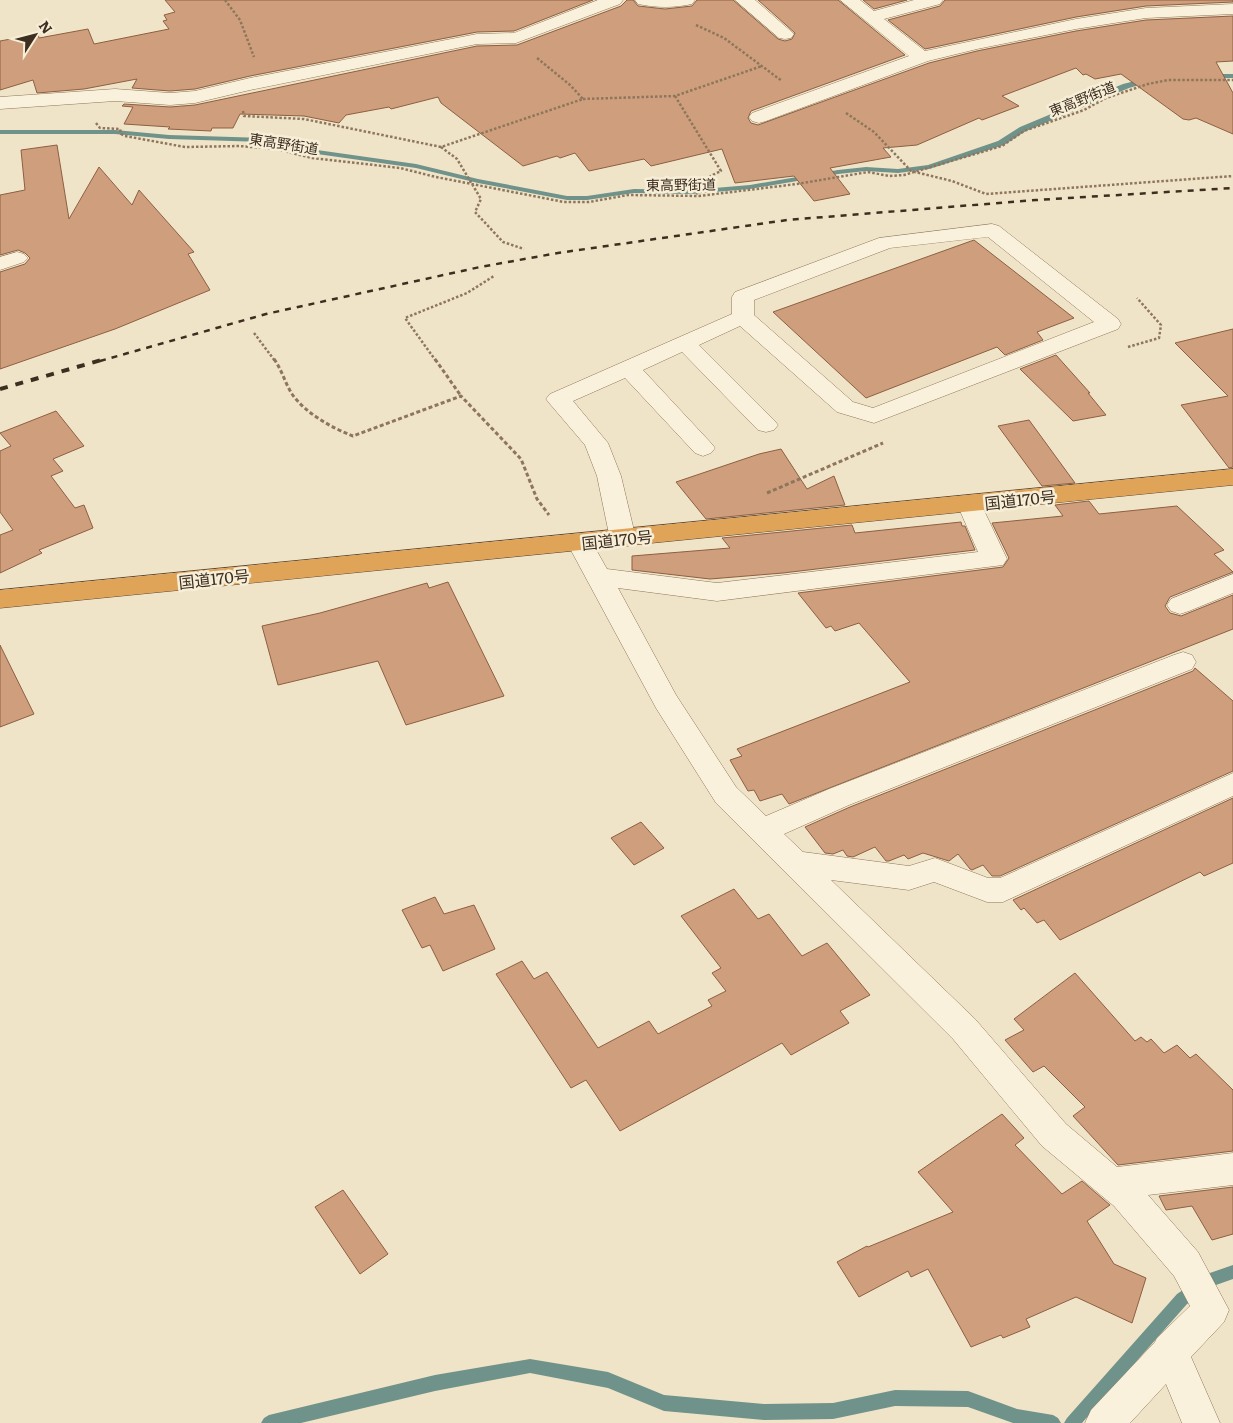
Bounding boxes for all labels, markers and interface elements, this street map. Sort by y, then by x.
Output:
north arrow [10,10,60,60]
text: N [35,16,58,38]
street label: 東高野街道 [1046,76,1118,120]
street label: 東高野街道 [248,128,320,158]
street label: 東高野街道 [646,173,716,195]
street label: 国道170号 [983,483,1057,515]
street label: 国道170号 [580,523,654,555]
street label: 国道170号 [177,562,251,594]

